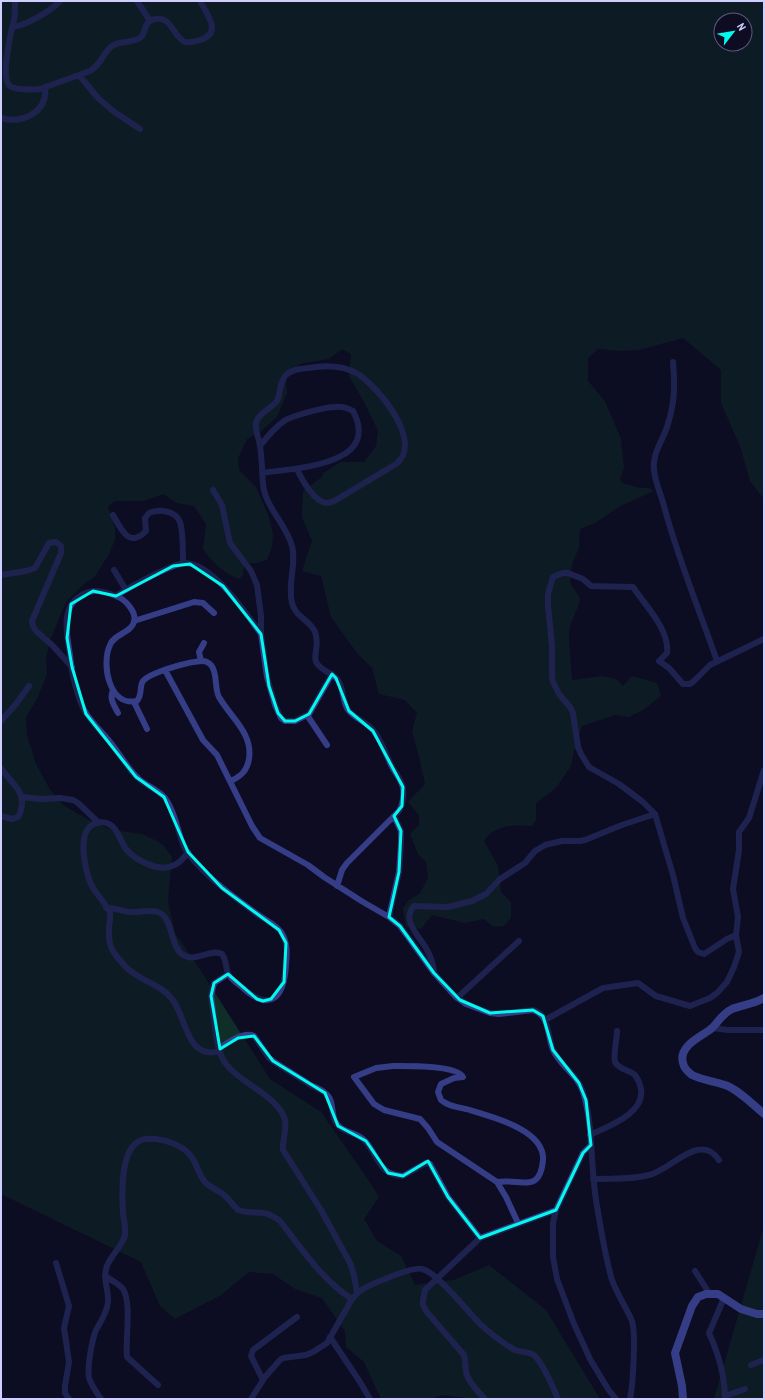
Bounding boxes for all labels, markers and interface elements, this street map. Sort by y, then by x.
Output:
north arrow [713,12,753,52]
text: N [734,20,749,33]

